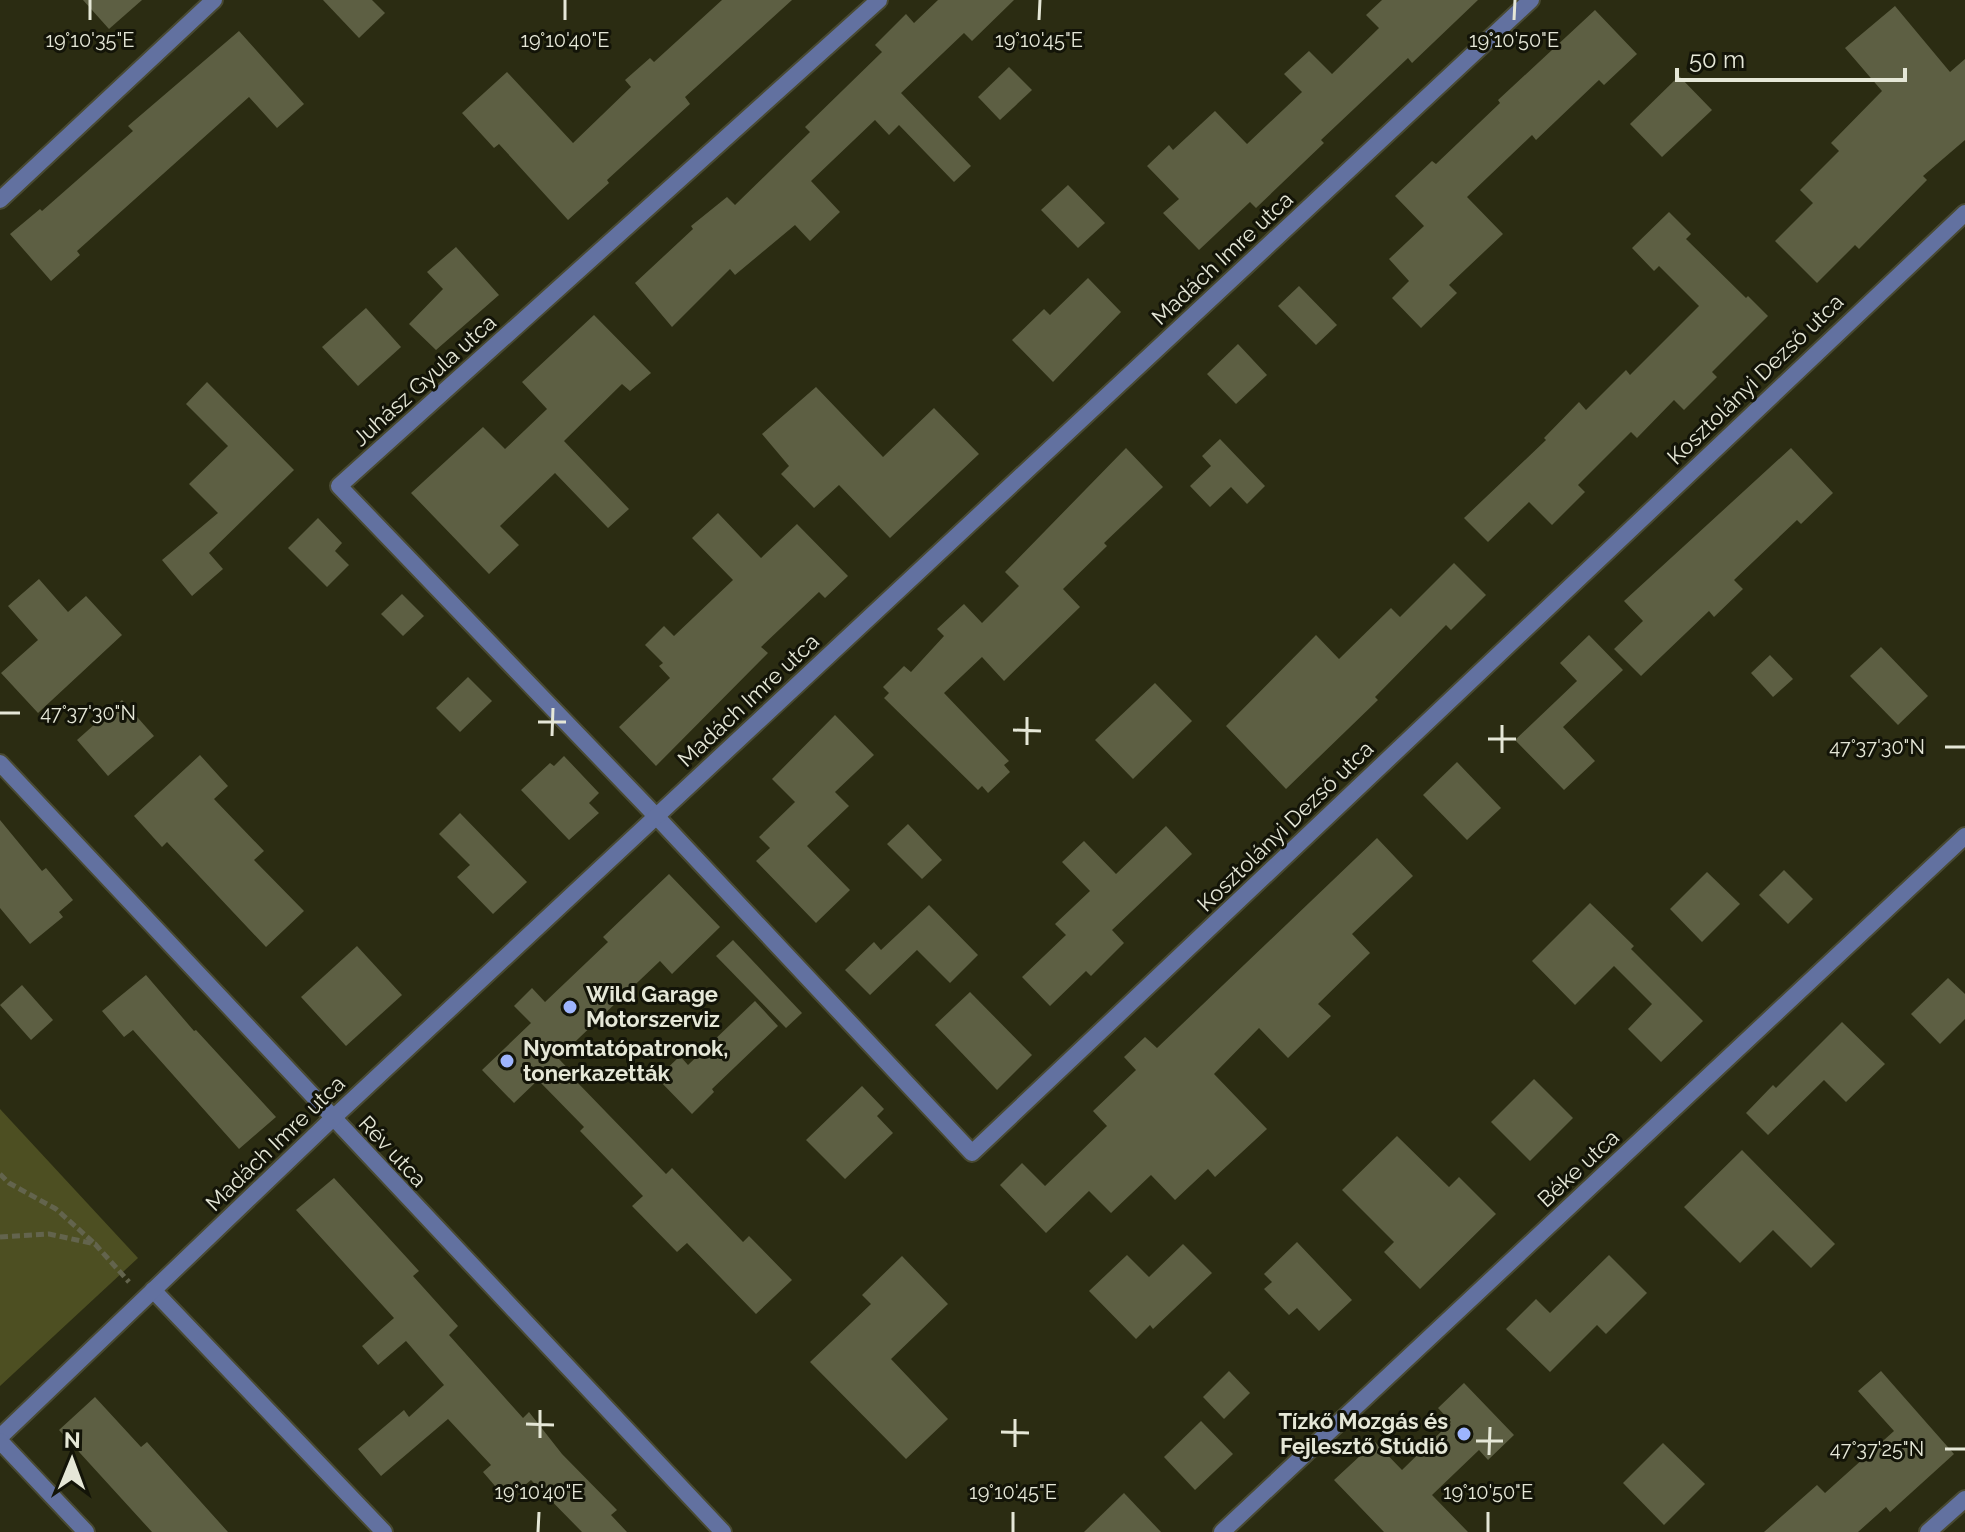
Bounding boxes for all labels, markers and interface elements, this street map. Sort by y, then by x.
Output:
text: 19°10'35"E [46,28,134,52]
text: 19°10'40"E [520,28,610,52]
text: 19°10'45"E [995,28,1083,52]
text: 19°10'50"E [1469,28,1559,52]
scale bar [1677,32,1905,82]
text: 50 m [1689,45,1745,74]
street label: Madách Imre utca [1146,186,1298,330]
street label: Kosztolányi Dezső utca [1662,288,1848,470]
street label: Juhász Gyula utca [347,309,501,451]
street label: Madách Imre utca [672,628,824,772]
text: 47°37'30"N [40,701,136,725]
street label: Kosztolányi Dezső utca [1192,735,1378,917]
text: 47°37'30"N [1829,735,1925,759]
place label: Wild Garage Motorszerviz [586,981,720,1032]
marker: Wild Garage Motorszerviz [561,998,579,1016]
place label: Nyomtatópatronok, tonerkazetták [523,1035,728,1086]
marker: Nyomtatópatronok, tonerkazetták [498,1052,516,1070]
street label: Madách Imre utca [200,1070,350,1216]
street label: Rév utca [354,1110,432,1192]
street label: Béke utca [1532,1124,1624,1212]
place label: Tízkő Mozgás és Fejlesztő Stúdió [1278,1408,1448,1459]
north arrow [32,1420,112,1500]
marker: Tízkő Mozgás és Fejlesztő Stúdió [1455,1425,1473,1443]
text: N [64,1427,81,1453]
text: 47°37'25"N [1830,1437,1924,1461]
text: 19°10'40"E [494,1480,584,1504]
text: 19°10'45"E [969,1480,1057,1504]
text: 19°10'50"E [1443,1480,1533,1504]

